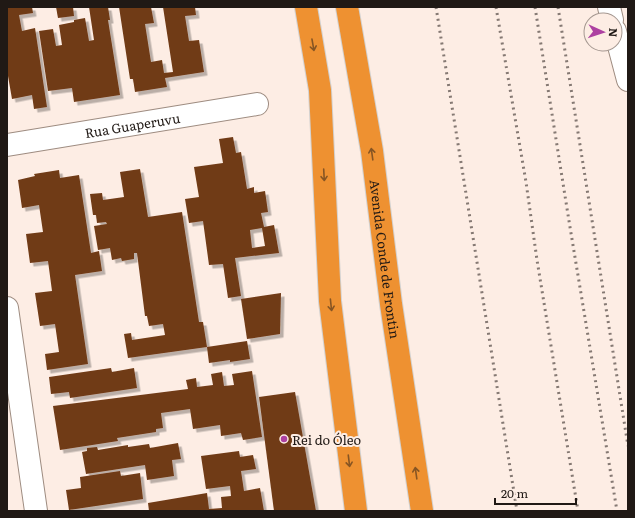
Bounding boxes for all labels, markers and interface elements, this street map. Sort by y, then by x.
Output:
north arrow [583,12,623,52]
text: N [606,28,622,38]
one-way arrow [309,39,317,52]
street label: Rua Guaperuvu [83,107,181,142]
one-way arrow [368,148,376,161]
one-way arrow [321,168,328,181]
street label: Avenida Conde de Frontin [366,178,406,340]
one-way arrow [327,298,334,311]
place label: Rei do Óleo [292,430,361,449]
marker: Rei do Óleo [279,434,289,444]
one-way arrow [346,454,353,467]
one-way arrow [412,466,420,479]
scale bar [495,480,576,506]
text: 20 m [501,484,528,502]

